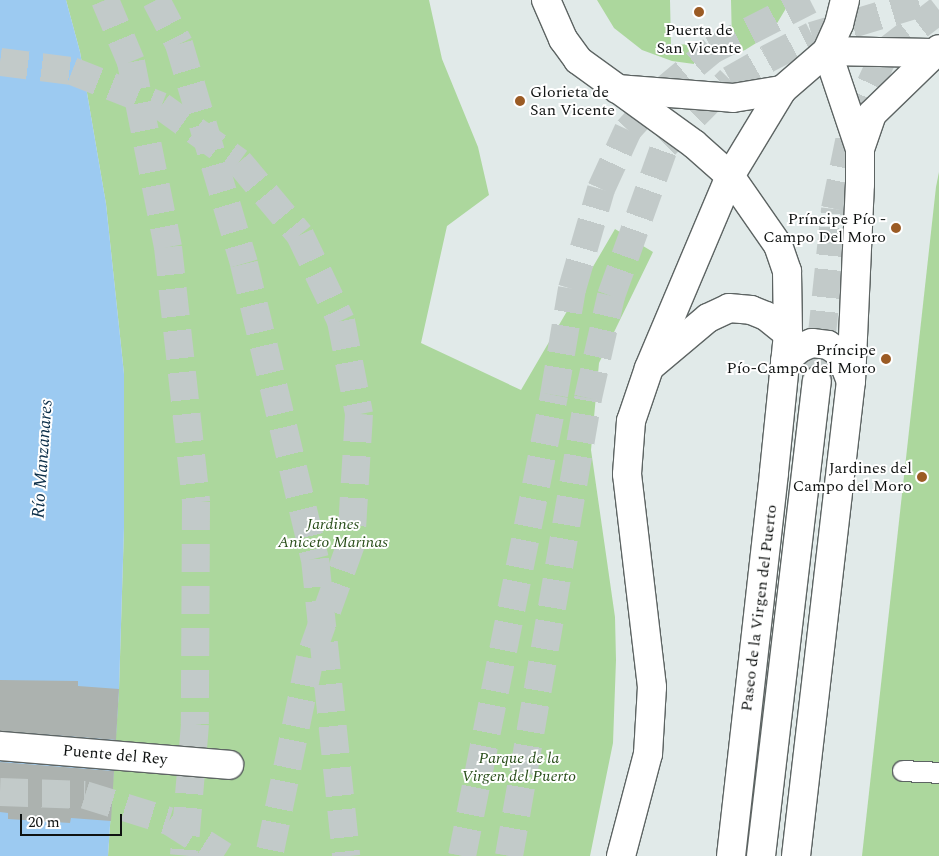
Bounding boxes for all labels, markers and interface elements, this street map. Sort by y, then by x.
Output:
marker: Puerta de San Vicente [693,6,705,18]
place label: Puerta de San Vicente [657,20,741,58]
place label: Glorieta de San Vicente [530,82,615,120]
marker: Glorieta de San Vicente [514,95,526,107]
place label: Príncipe Pío - Campo Del Moro [763,209,886,247]
marker: Príncipe Pío - Campo Del Moro [890,222,902,234]
place label: Príncipe Pío-Campo del Moro [727,340,876,378]
marker: Príncipe Pío-Campo del Moro [880,353,892,365]
water label: Río Manzanares [28,399,58,519]
place label: Jardines del Campo del Moro [793,458,912,496]
marker: Jardines del Campo del Moro [916,471,928,483]
street label: Paseo de la Virgen del Puerto [737,504,781,712]
park label: Jardines Aniceto Marinas [278,514,388,552]
street label: Puente del Rey [62,741,168,769]
park label: Parque de la Virgen del Puerto [462,748,576,786]
scale bar [22,804,125,836]
text: 20 m [28,811,60,834]

